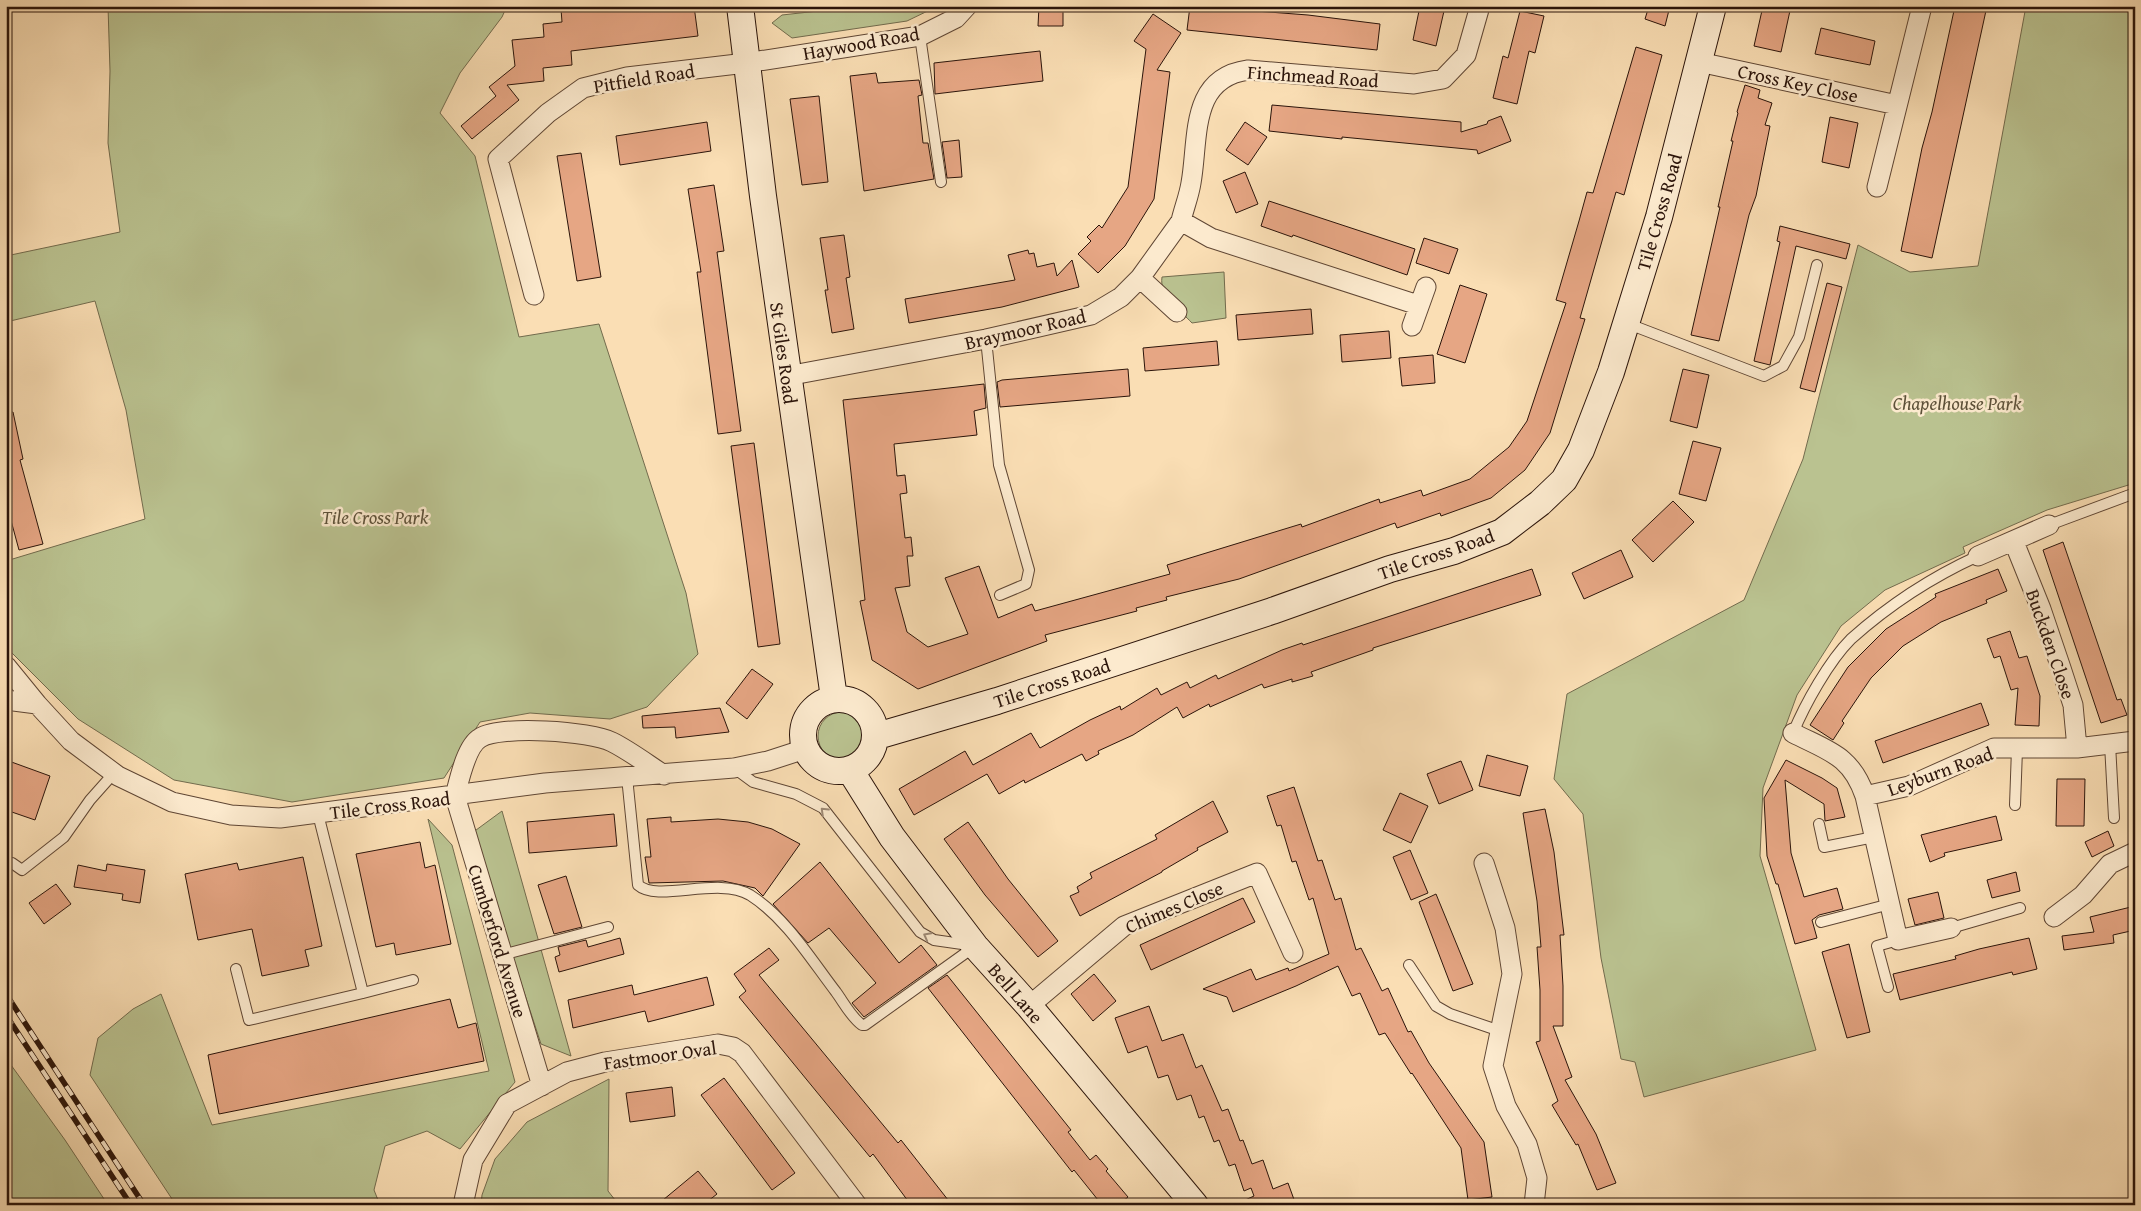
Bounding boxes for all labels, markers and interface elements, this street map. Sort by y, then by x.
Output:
street label: Haywood Road [801,19,922,67]
street label: Pitfield Road [591,56,697,100]
street label: Finchmead Road [1246,57,1380,95]
street label: Cross Key Close [1735,57,1861,109]
street label: Tile Cross Road [1629,149,1689,274]
street label: St Giles Road [763,300,805,407]
street label: Braymoor Road [962,301,1089,357]
park label: Chapelhouse Park [1893,389,2022,417]
park label: Tile Cross Park [322,503,429,531]
street label: Tile Cross Road [1374,521,1499,587]
street label: Buckden Close [2019,585,2083,703]
street label: Tile Cross Road [990,651,1115,715]
street label: Leyburn Road [1883,739,1997,803]
street label: Tile Cross Road [328,784,453,826]
one-way arrow [821,808,830,817]
street label: Cumberford Avenue [461,861,535,1021]
street label: Chimes Close [1121,874,1228,940]
one-way arrow [924,932,933,942]
street label: Bell Lane [982,957,1050,1030]
street label: Fastmoor Oval [602,1033,718,1077]

